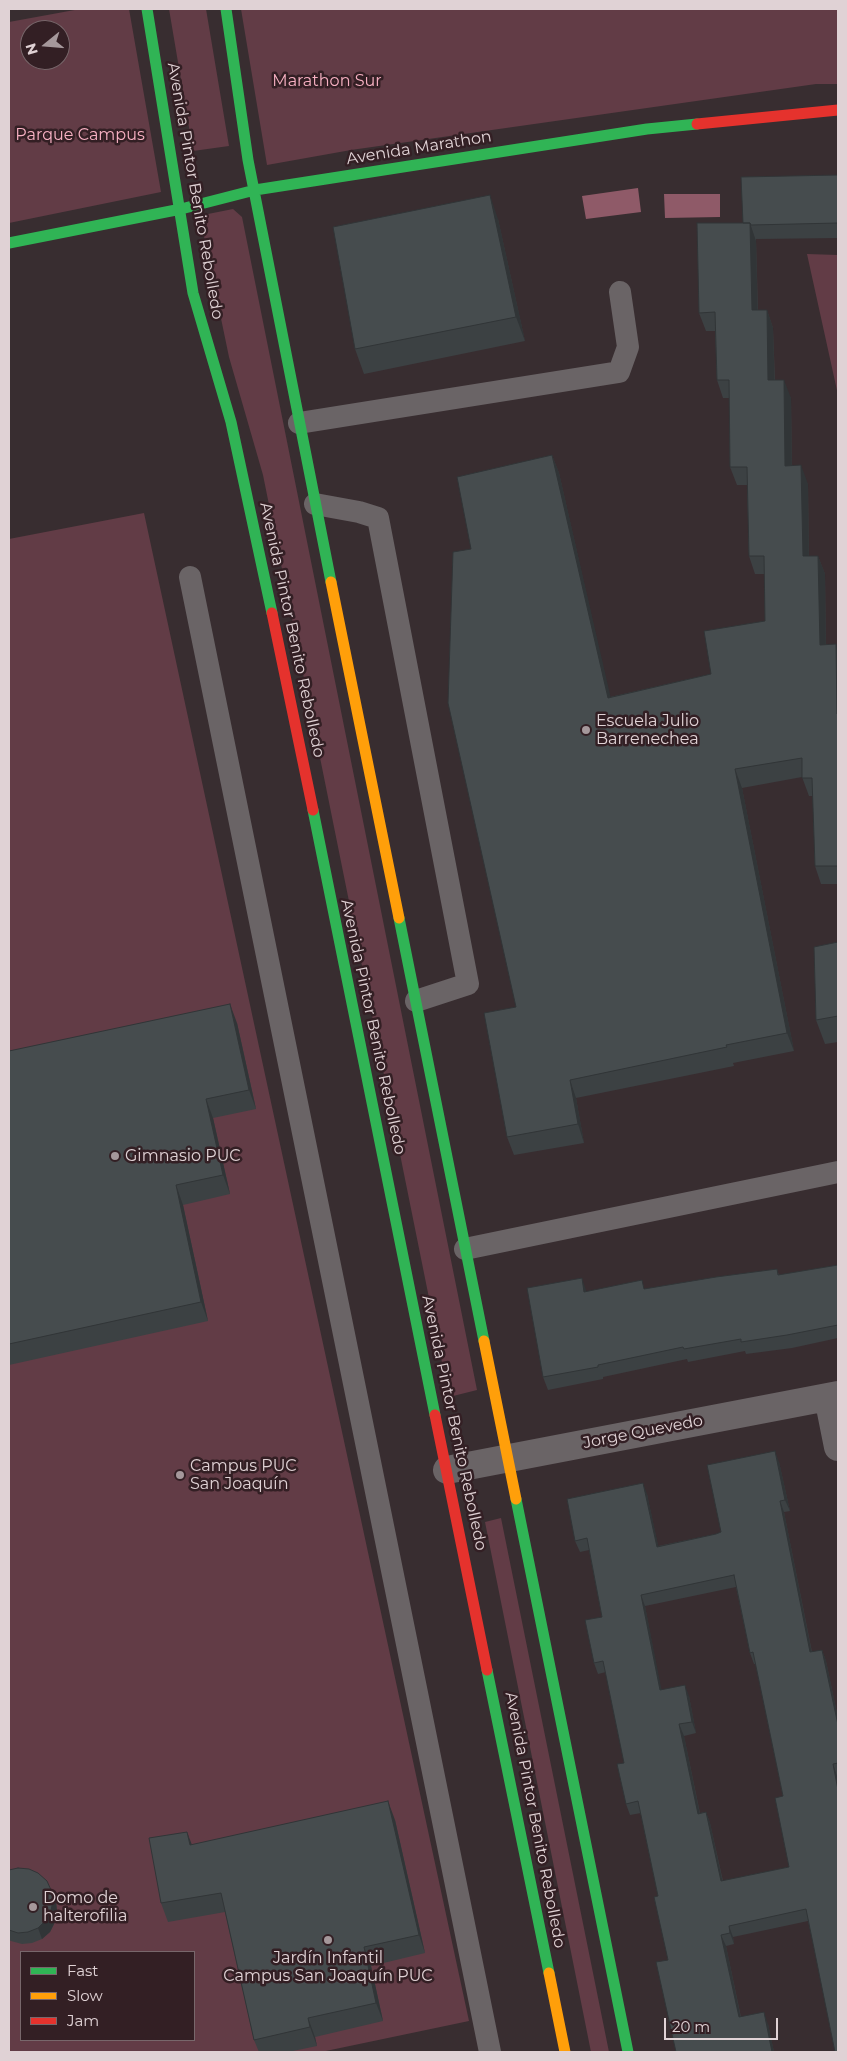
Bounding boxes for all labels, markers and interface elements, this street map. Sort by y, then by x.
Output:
north arrow [20,20,70,70]
text: N [21,41,42,57]
street label: Avenida Pintor Benito Rebolledo [163,61,227,321]
park label: Marathon Sur [272,71,382,91]
park label: Parque Campus [15,125,145,145]
street label: Avenida Marathon [345,127,493,169]
street label: Avenida Pintor Benito Rebolledo [256,501,328,759]
place label: Escuela Julio Barrenechea [596,711,699,749]
marker: Escuela Julio Barrenechea [580,724,592,736]
street label: Avenida Pintor Benito Rebolledo [337,898,409,1156]
place label: Gimnasio PUC [125,1146,241,1166]
marker: Gimnasio PUC [109,1150,121,1162]
street label: Avenida Pintor Benito Rebolledo [418,1294,490,1552]
street label: Jorge Quevedo [581,1411,705,1453]
place label: Campus PUC San Joaquín [190,1456,297,1494]
marker: Campus PUC San Joaquín [174,1469,186,1481]
street label: Avenida Pintor Benito Rebolledo [501,1690,569,1950]
place label: Domo de halterofilia [43,1888,127,1926]
marker: Domo de halterofilia [27,1901,39,1913]
marker: Jardín Infantil Campus San Joaquín PUC [322,1934,334,1946]
place label: Jardín Infantil Campus San Joaquín PUC [223,1948,433,1986]
legend [20,1951,195,2041]
text: Fast [67,1961,98,1980]
text: Slow [67,1986,103,2005]
scale bar [667,2008,781,2040]
text: Jam [67,2011,99,2030]
text: 20 m [672,2017,710,2036]

